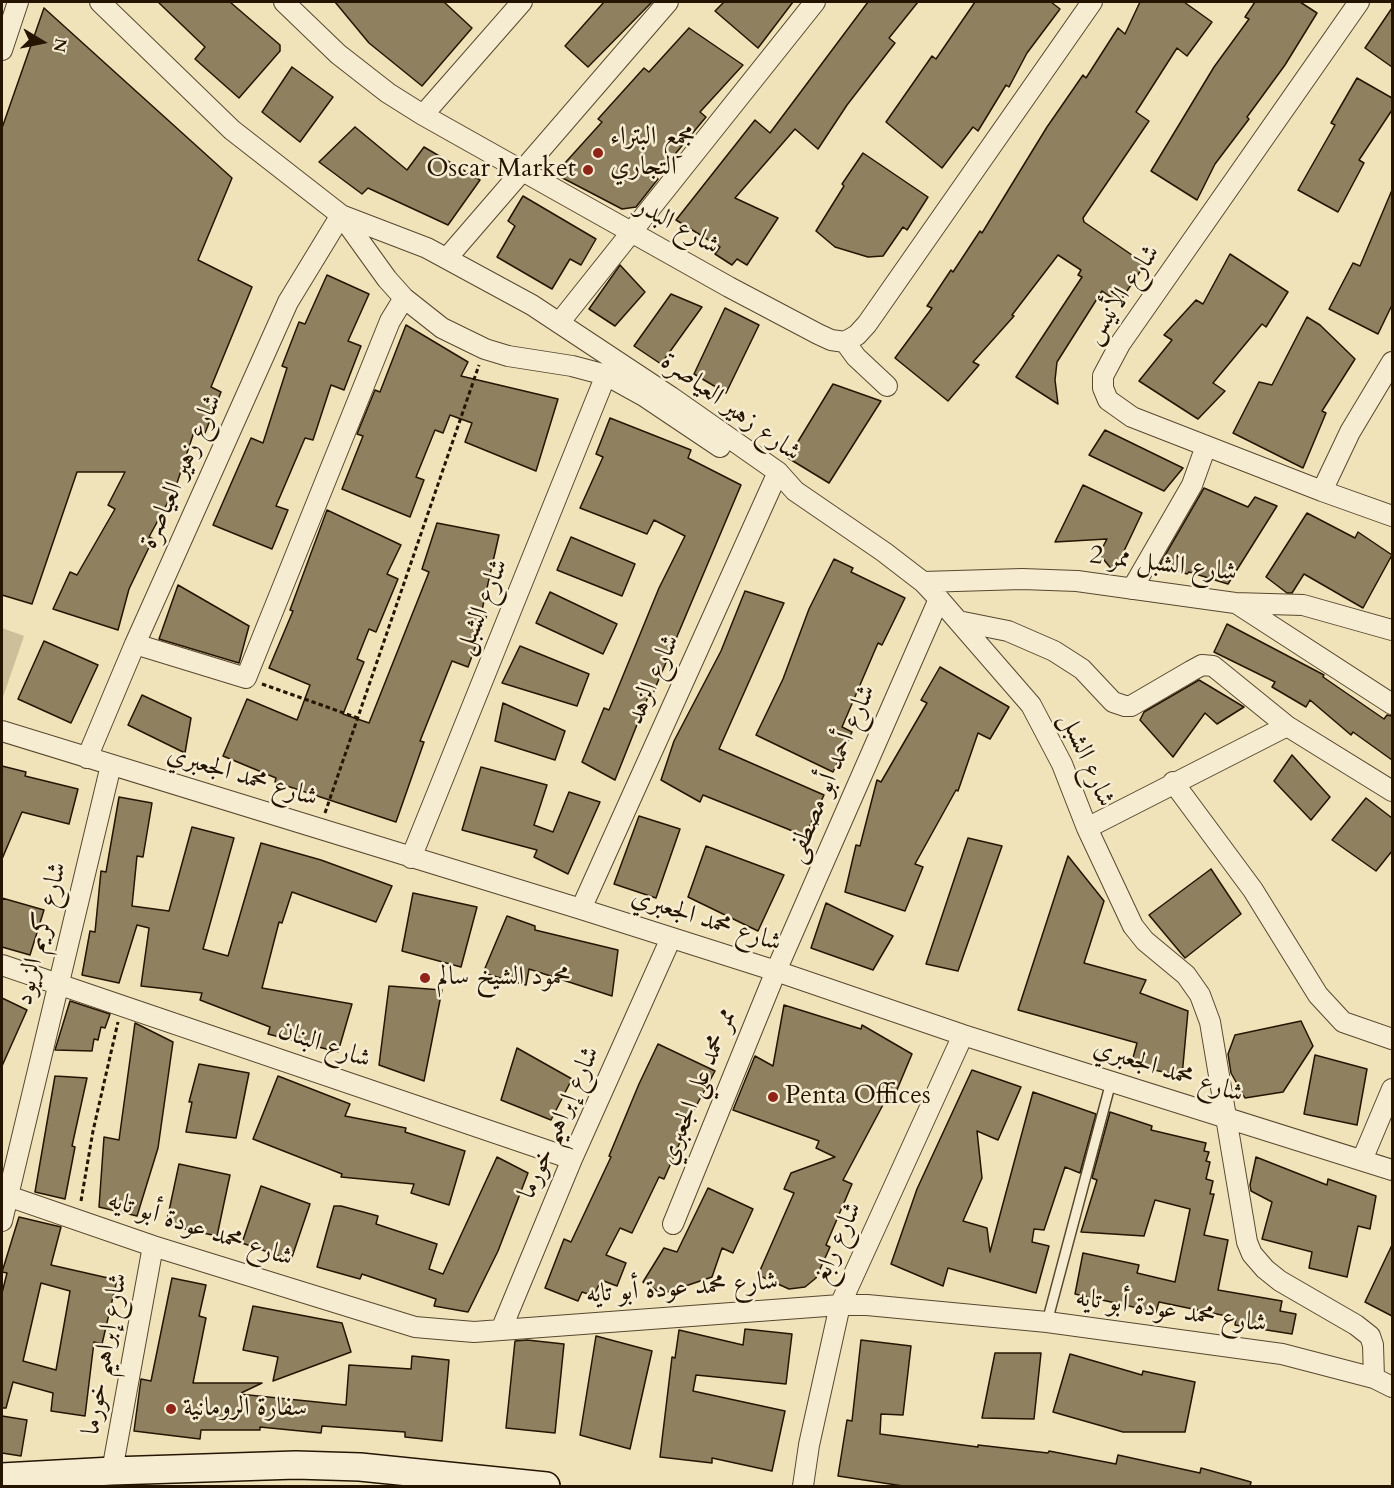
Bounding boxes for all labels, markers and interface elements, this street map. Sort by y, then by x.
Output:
north arrow [12,12,72,72]
text: N [48,36,72,54]
place label: مجمع البتراء التجاري [610,122,695,184]
marker: مجمع البتراء التجاري [591,146,605,160]
place label: Oscar Market [426,154,576,186]
marker: Oscar Market [581,163,595,177]
street label: شارع البدر [630,191,724,263]
street label: شارع الأنيس [1078,239,1168,351]
street label: شارع زهير العياصرة [654,347,806,469]
street label: شارع زهير العياصرة [134,390,230,554]
street label: شارع الشبل ممر 2 [1088,540,1238,590]
street label: شارع الشبل [450,555,516,659]
street label: شارع الزهد [620,630,688,730]
street label: شارع أحمد أبو مصطفى [781,680,883,868]
street label: شارع الشبل [1051,708,1121,812]
street label: شارع محمد الجعبري [163,739,321,815]
street label: شارع كريم الزيود [9,859,75,1009]
street label: شارع محمد الجعبري [627,882,785,960]
place label: محمود الشيخ سالم [437,962,571,994]
marker: محمود الشيخ سالم [418,971,432,985]
street label: ممر محمد علي الجعبري [653,1004,745,1170]
street label: شارع البنان [274,1016,374,1076]
street label: شارع محمد الجعبري [1089,1033,1247,1111]
street label: شارع إبراهيم خورما [512,1042,608,1204]
place label: Penta Offices [785,1081,931,1113]
marker: Penta Offices [766,1090,780,1104]
street label: شارع محمد عودة أبو تايه [104,1185,296,1275]
street label: شارع رابغ [806,1197,870,1289]
street label: شارع محمد عودة أبو تايه [585,1267,779,1311]
street label: شارع إبراهيم خورما [76,1271,136,1437]
street label: شارع محمد عودة أبو تايه [1073,1283,1269,1341]
place label: سفارة الرومانية [183,1393,307,1425]
marker: سفارة الرومانية [164,1402,178,1416]

